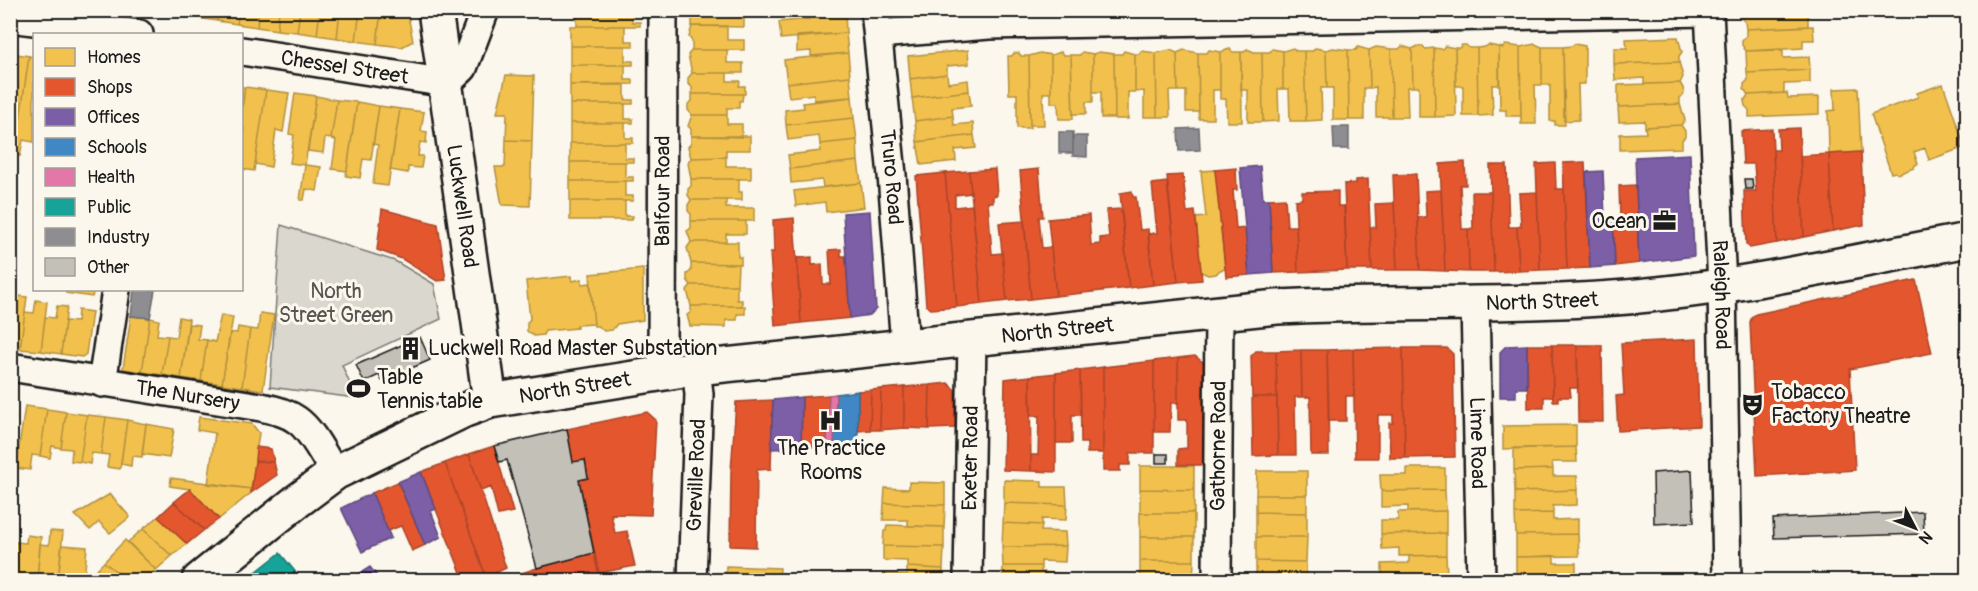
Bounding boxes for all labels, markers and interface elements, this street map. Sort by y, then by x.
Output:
legend [33,33,243,291]
street label: Chessel Street [279,44,411,91]
text: Homes [87,46,140,69]
text: Shops [87,76,132,99]
text: Offices [87,106,139,129]
street label: Truro Road [873,128,909,226]
street label: Balfour Road [649,135,677,247]
text: Schools [87,136,147,159]
street label: Luckwell Road [440,143,484,270]
text: Health [87,166,135,189]
text: Public [87,196,131,219]
place label: Ocean [1592,208,1647,235]
office icon: Ocean [1652,208,1678,234]
text: Industry [87,226,150,249]
street label: Raleigh Road [1706,239,1736,350]
text: Other [87,256,130,279]
park label: North Street Green [279,278,393,329]
street label: North Street [1485,286,1600,317]
street label: North Street [1000,311,1115,350]
building icon: Luckwell Road Master Substation [397,335,423,361]
place label: Luckwell Road Master Substation [428,335,717,362]
place label: Table Tennis table [377,364,483,415]
street label: North Street [517,366,633,410]
street label: The Nursery [134,374,242,417]
sports icon: Table Tennis table [346,376,372,402]
place label: Tobacco Factory Theatre [1771,379,1911,430]
street label: Gathorne Road [1205,381,1232,511]
theatre icon: Tobacco Factory Theatre [1740,391,1766,417]
street label: Lime Road [1463,397,1492,489]
street label: Exeter Road [956,405,985,511]
hospital icon: The Practice Rooms [818,407,844,433]
street label: Greville Road [681,418,712,532]
place label: The Practice Rooms [777,435,886,486]
north arrow [1885,498,1945,558]
text: N [1914,527,1936,548]

